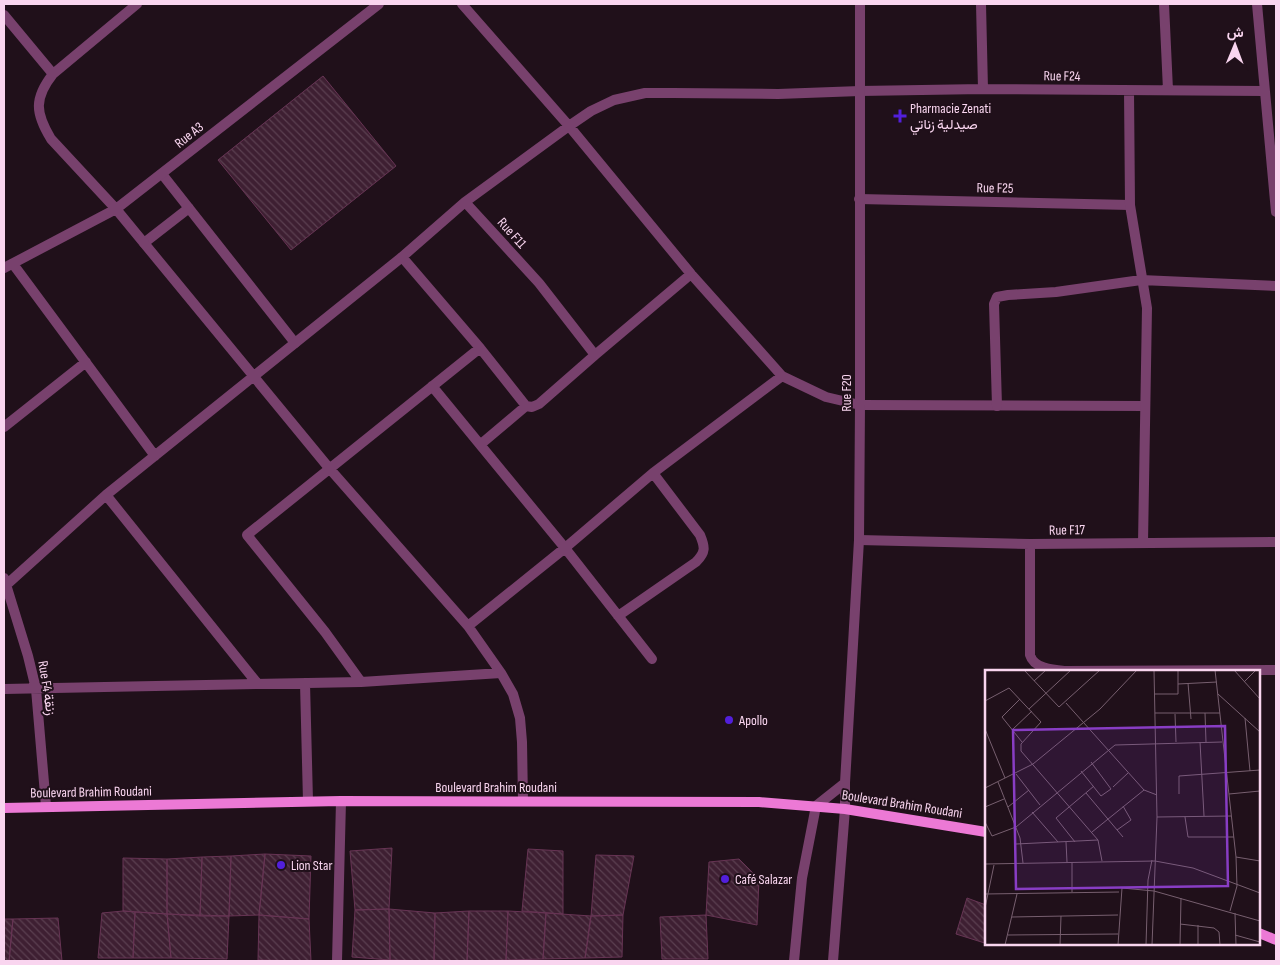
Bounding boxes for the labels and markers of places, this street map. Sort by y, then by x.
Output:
place label: Pharmacie Zenati صيدلية زناتي [910,100,991,136]
marker: Pharmacie Zenati صيدلية زناتي [894,110,906,122]
place label: Apollo [738,712,768,729]
marker: Apollo [723,714,735,726]
place label: Lion Star [291,857,332,874]
marker: Lion Star [275,859,287,871]
place label: Café Salazar [735,871,792,888]
marker: Café Salazar [719,873,731,885]

